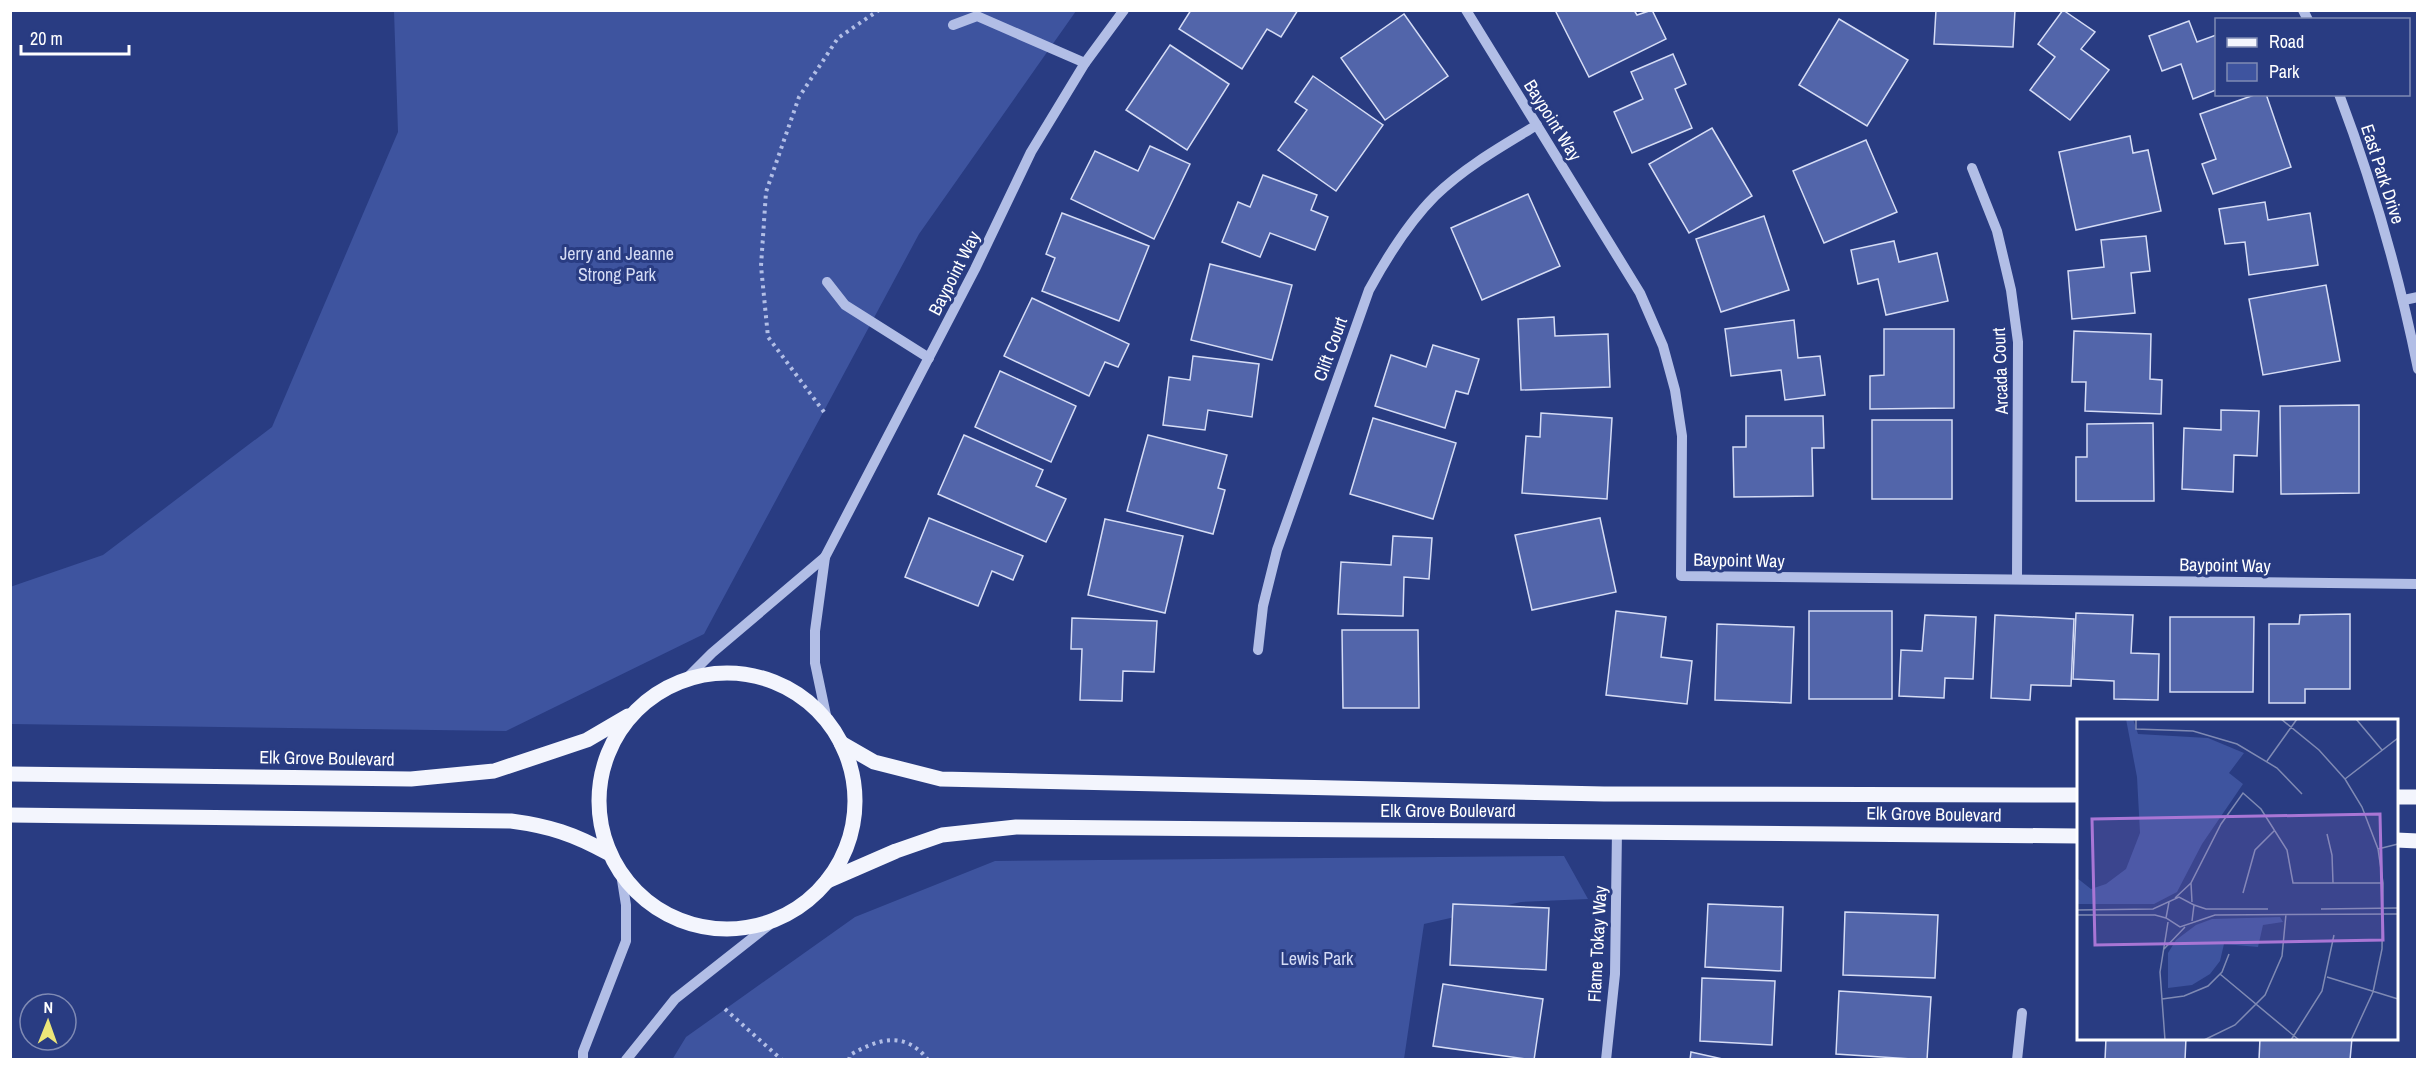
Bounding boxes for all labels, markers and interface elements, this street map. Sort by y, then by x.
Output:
scale bar [21,18,129,56]
legend [2215,18,2410,96]
text: 20 m [30,26,63,51]
text: Road [2269,29,2304,54]
text: Park [2269,59,2300,84]
street label: Baypoint Way [1518,75,1588,166]
street label: East Park Drive [2355,121,2411,227]
street label: Baypoint Way [922,226,986,319]
park label: Jerry and Jeanne Strong Park [560,241,674,287]
street label: Clift Court [1307,314,1353,384]
street label: Arcada Court [1986,327,2014,416]
street label: Baypoint Way [1693,547,1786,573]
street label: Baypoint Way [2179,552,2272,578]
inset map [2077,719,2398,1040]
street label: Elk Grove Boulevard [259,744,395,772]
street label: Elk Grove Boulevard [1380,798,1516,823]
street label: Elk Grove Boulevard [1866,800,2002,828]
street label: Flame Tokay Way [1581,885,1613,1003]
park label: Lewis Park [1280,946,1354,971]
north arrow [18,992,78,1052]
text: N [43,996,53,1018]

